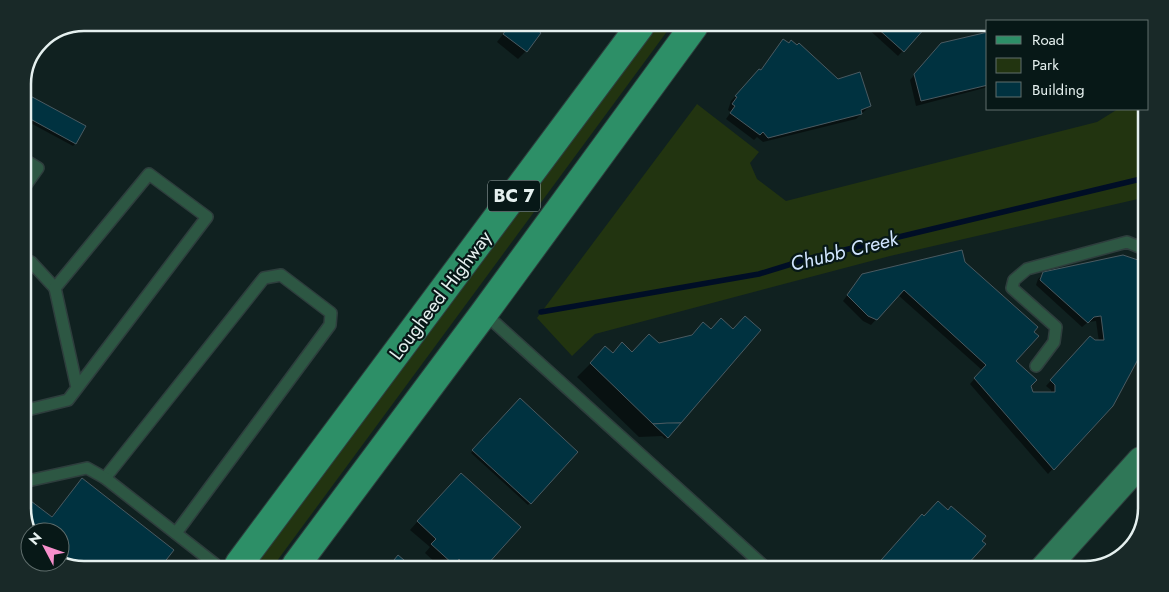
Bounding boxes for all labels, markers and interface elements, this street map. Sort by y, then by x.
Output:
legend [986,20,1149,110]
text: Road [1032,29,1064,51]
text: Park [1032,54,1059,76]
text: Building [1032,79,1084,101]
road number: BC 7 [488,180,540,212]
water label: Chubb Creek [787,224,902,279]
street label: Lougheed Highway [383,225,498,365]
north arrow [20,522,70,572]
text: N [24,528,46,549]

